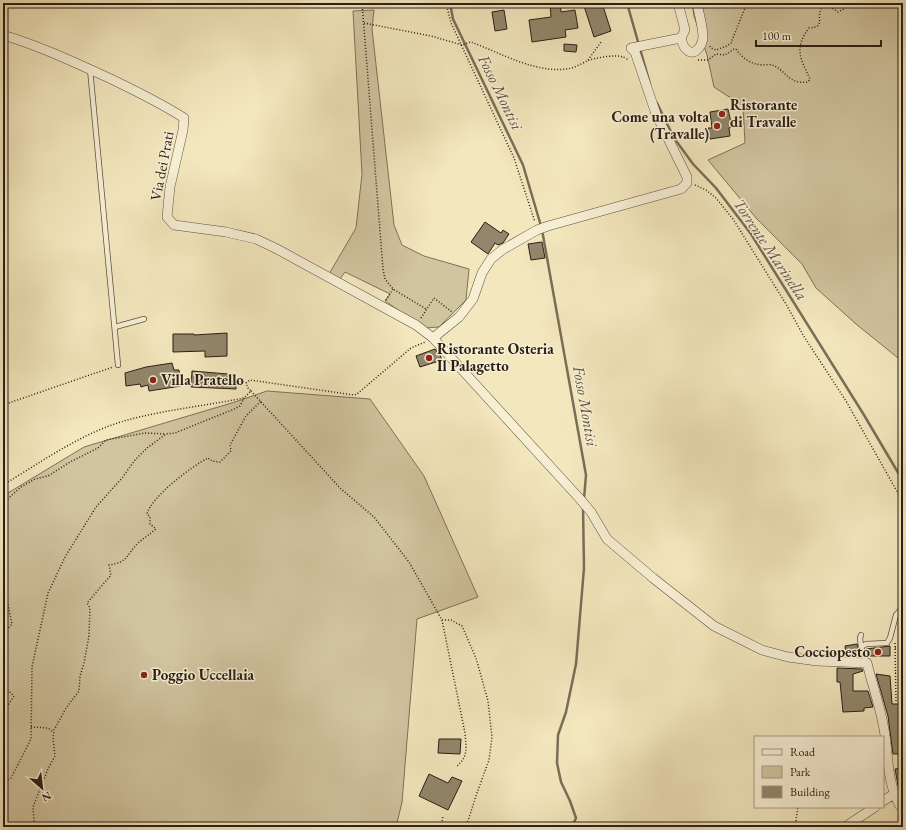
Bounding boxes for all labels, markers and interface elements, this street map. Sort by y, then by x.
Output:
scale bar [756,22,881,48]
text: 100 m [762,28,792,44]
water label: Fosso Montisi [473,50,528,134]
place label: Ristorante di Travalle [730,95,797,131]
place label: Come una volta (Travalle) [611,107,709,143]
marker: Ristorante di Travalle [717,109,727,119]
marker: Come una volta (Travalle) [712,121,722,131]
street label: Via dei Prati [145,129,178,202]
water label: Torrente Marinella [729,194,812,304]
place label: Ristorante Osteria Il Palagetto [437,339,554,375]
marker: Ristorante Osteria Il Palagetto [424,353,434,363]
water label: Fosso Montisi [568,363,603,449]
place label: Villa Pratello [161,370,244,389]
marker: Villa Pratello [148,375,158,385]
place label: Cocciopesto [794,642,870,661]
marker: Cocciopesto [873,647,883,657]
place label: Poggio Uccellaia [152,665,255,684]
marker: Poggio Uccellaia [139,670,149,680]
legend [754,736,884,808]
text: Road [790,744,816,760]
text: Park [790,764,811,780]
north arrow [22,768,62,808]
text: Building [790,784,831,800]
text: N [39,789,54,805]

